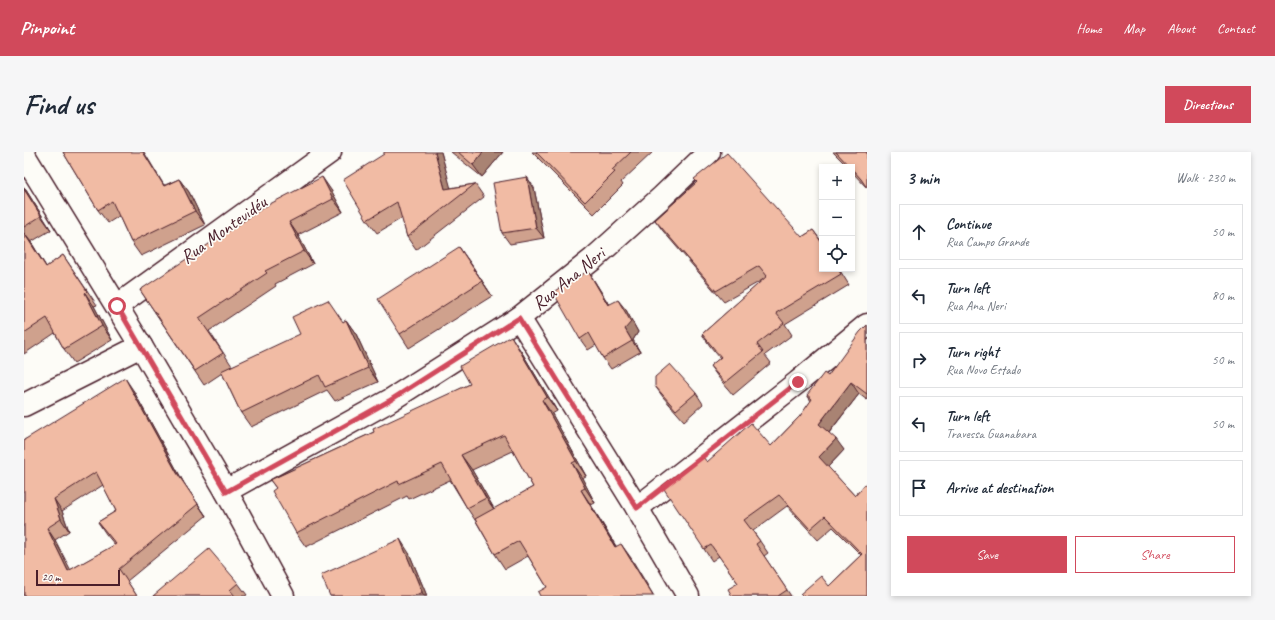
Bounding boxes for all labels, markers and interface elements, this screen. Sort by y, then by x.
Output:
text: Pinpoint [20,16,74,40]
text: Home [1076,20,1102,37]
text: Map [1124,20,1145,37]
text: About [1167,20,1195,37]
text: Contact [1217,20,1255,37]
button: Directions [1165,86,1251,123]
text: Find us [24,87,94,122]
map controls [819,164,855,272]
button: + [819,164,855,200]
text: 3 min [907,168,940,189]
text: Walk · 230 m [1176,170,1235,186]
street label: Rua Montevidéu [176,190,272,269]
button: − [819,200,855,236]
text: Continue [946,215,991,234]
icon: ahead [908,221,930,243]
text: 50 m [1212,224,1234,240]
text: Rua Campo Grande [946,234,1029,250]
button: locate [819,236,855,272]
street label: Rua Ana Neri [527,240,612,316]
text: Turn left [946,279,989,298]
icon: left [908,285,930,307]
text: 80 m [1212,288,1234,304]
route start [108,297,126,315]
text: Rua Ana Neri [946,298,1006,314]
text: Turn right [946,343,999,362]
icon: right [908,349,930,371]
text: 50 m [1212,352,1234,368]
text: Rua Novo Estado [946,362,1020,378]
route end [789,373,807,391]
text: Turn left [946,407,989,426]
icon: left [908,413,930,435]
text: 50 m [1212,416,1234,432]
text: Travessa Guanabara [946,426,1036,442]
icon: arrive [908,477,930,499]
text: Arrive at destination [946,479,1053,498]
button: Save [907,536,1067,573]
button: Share [1075,536,1235,573]
scale bar [36,568,120,587]
text: 20 m [42,570,61,584]

